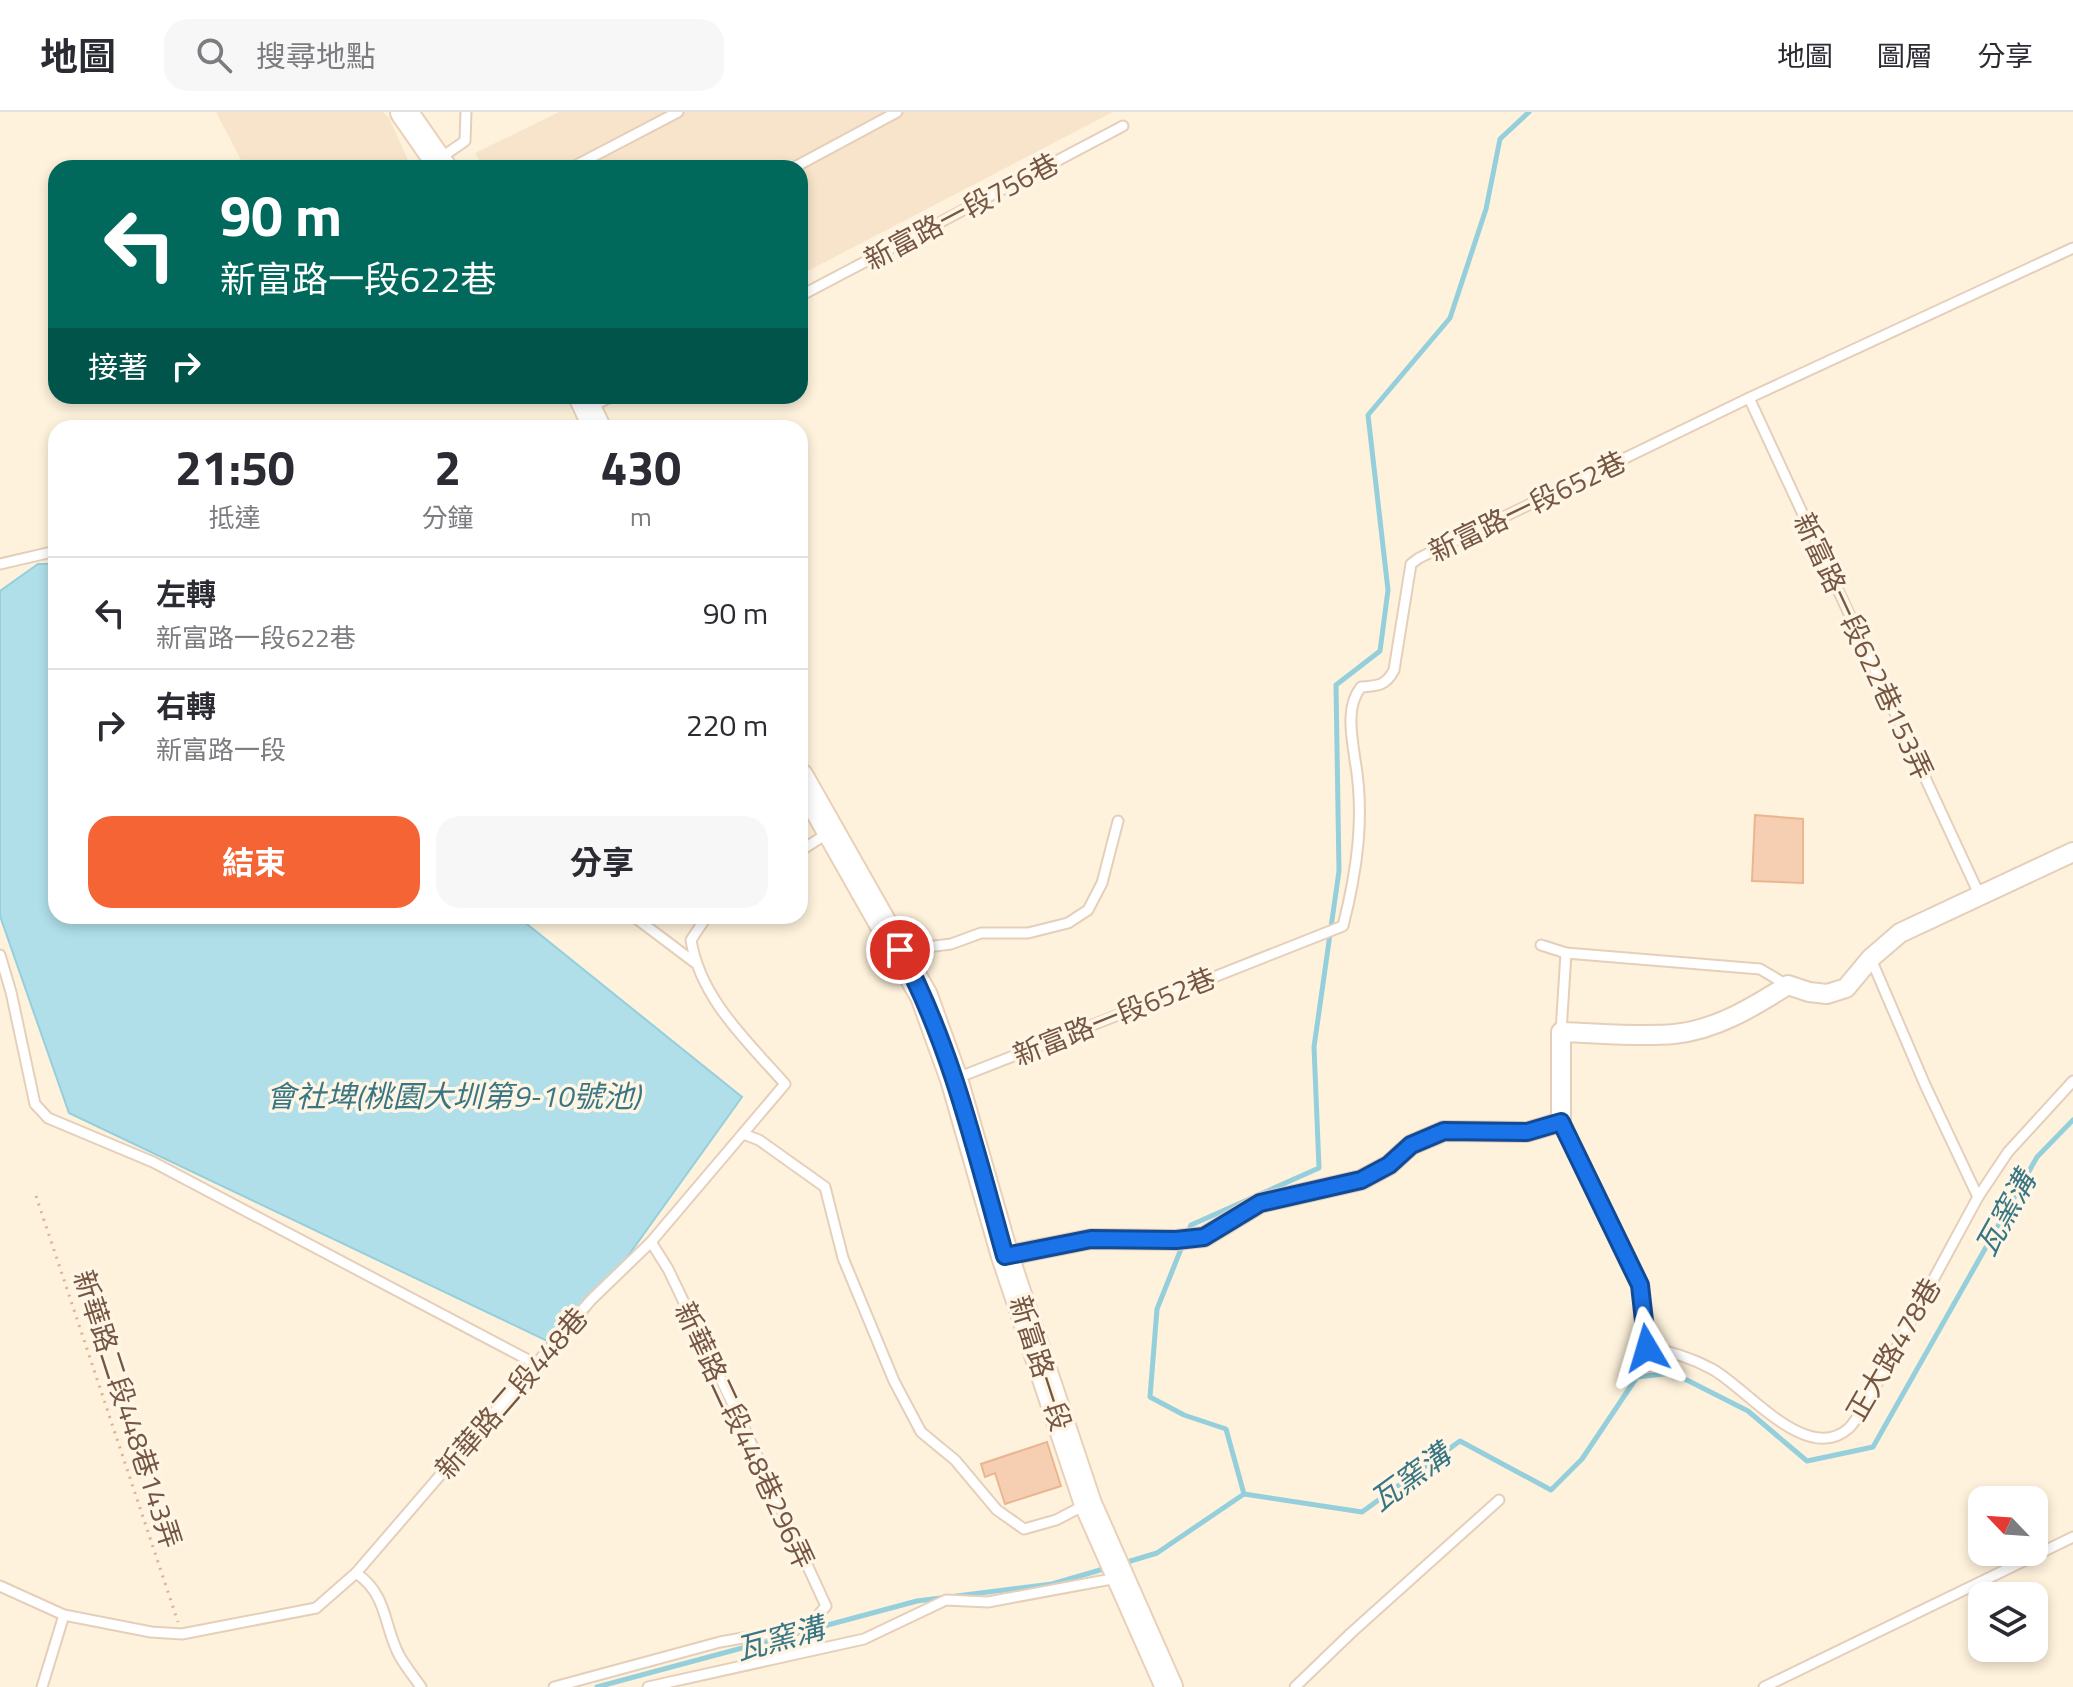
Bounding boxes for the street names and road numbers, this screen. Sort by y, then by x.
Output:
street label: 新富路一段756巷 [856,142,1066,280]
street label: 新富路一段652巷 [1421,440,1633,572]
street label: 新富路一段622巷153弄 [1783,505,1945,787]
street label: 新富路一段652巷 [1006,956,1222,1076]
street label: 新華路二段448巷143弄 [63,1264,193,1554]
street label: 正大路478巷 [1835,1269,1951,1429]
street label: 新富路一段 [999,1290,1083,1436]
street label: 新華路二段448巷296弄 [664,1294,826,1576]
street label: 新華路二段448巷 [424,1298,598,1488]

